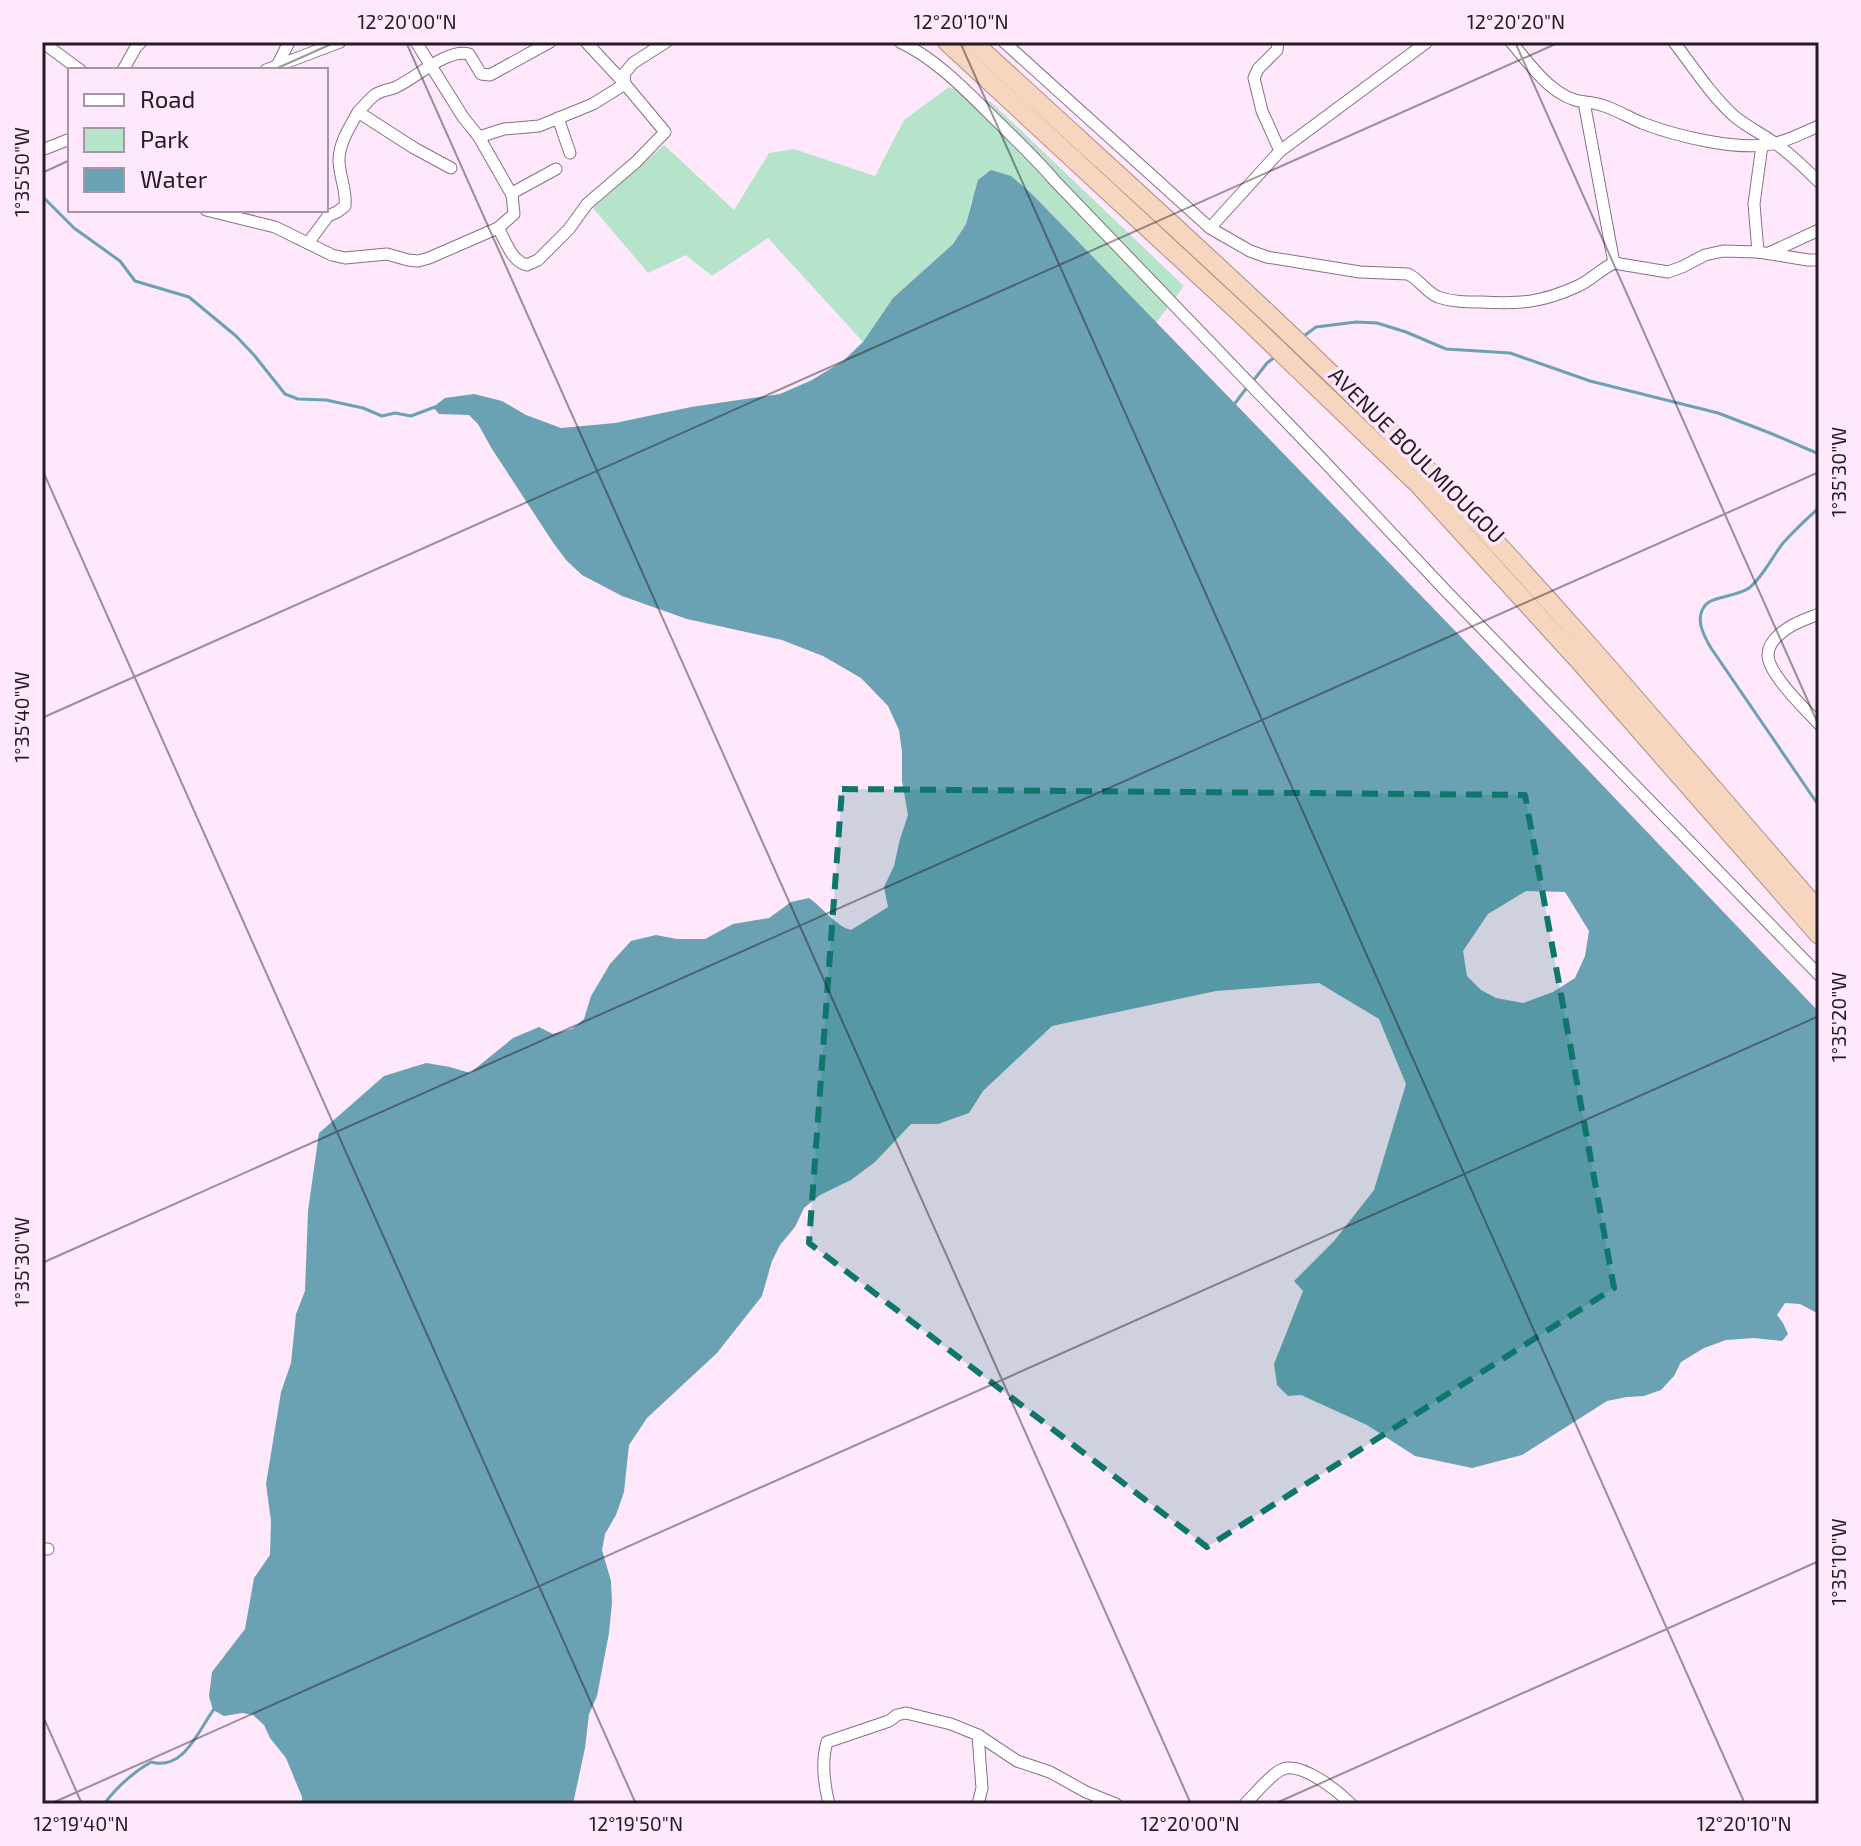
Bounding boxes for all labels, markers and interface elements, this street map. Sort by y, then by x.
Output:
text: 12°20'00"N [357,9,457,33]
text: 12°20'10"N [913,9,1009,33]
text: 12°20'20"N [1467,9,1565,33]
legend [68,68,328,212]
text: Road [140,84,195,113]
text: Park [140,124,189,153]
text: 1°35'50"W [9,127,33,217]
text: Water [140,164,208,193]
street label: AVENUE BOULMIOUGOU [1324,361,1511,548]
text: 1°35'30"W [1826,427,1850,517]
text: 1°35'40"W [9,671,33,763]
text: 1°35'20"W [1826,972,1850,1062]
text: 1°35'30"W [9,1217,33,1307]
text: 1°35'10"W [1826,1518,1850,1606]
text: 12°19'40"N [33,1811,129,1835]
text: 12°19'50"N [589,1811,683,1835]
text: 12°20'00"N [1140,1811,1240,1835]
text: 12°20'10"N [1696,1811,1792,1835]

